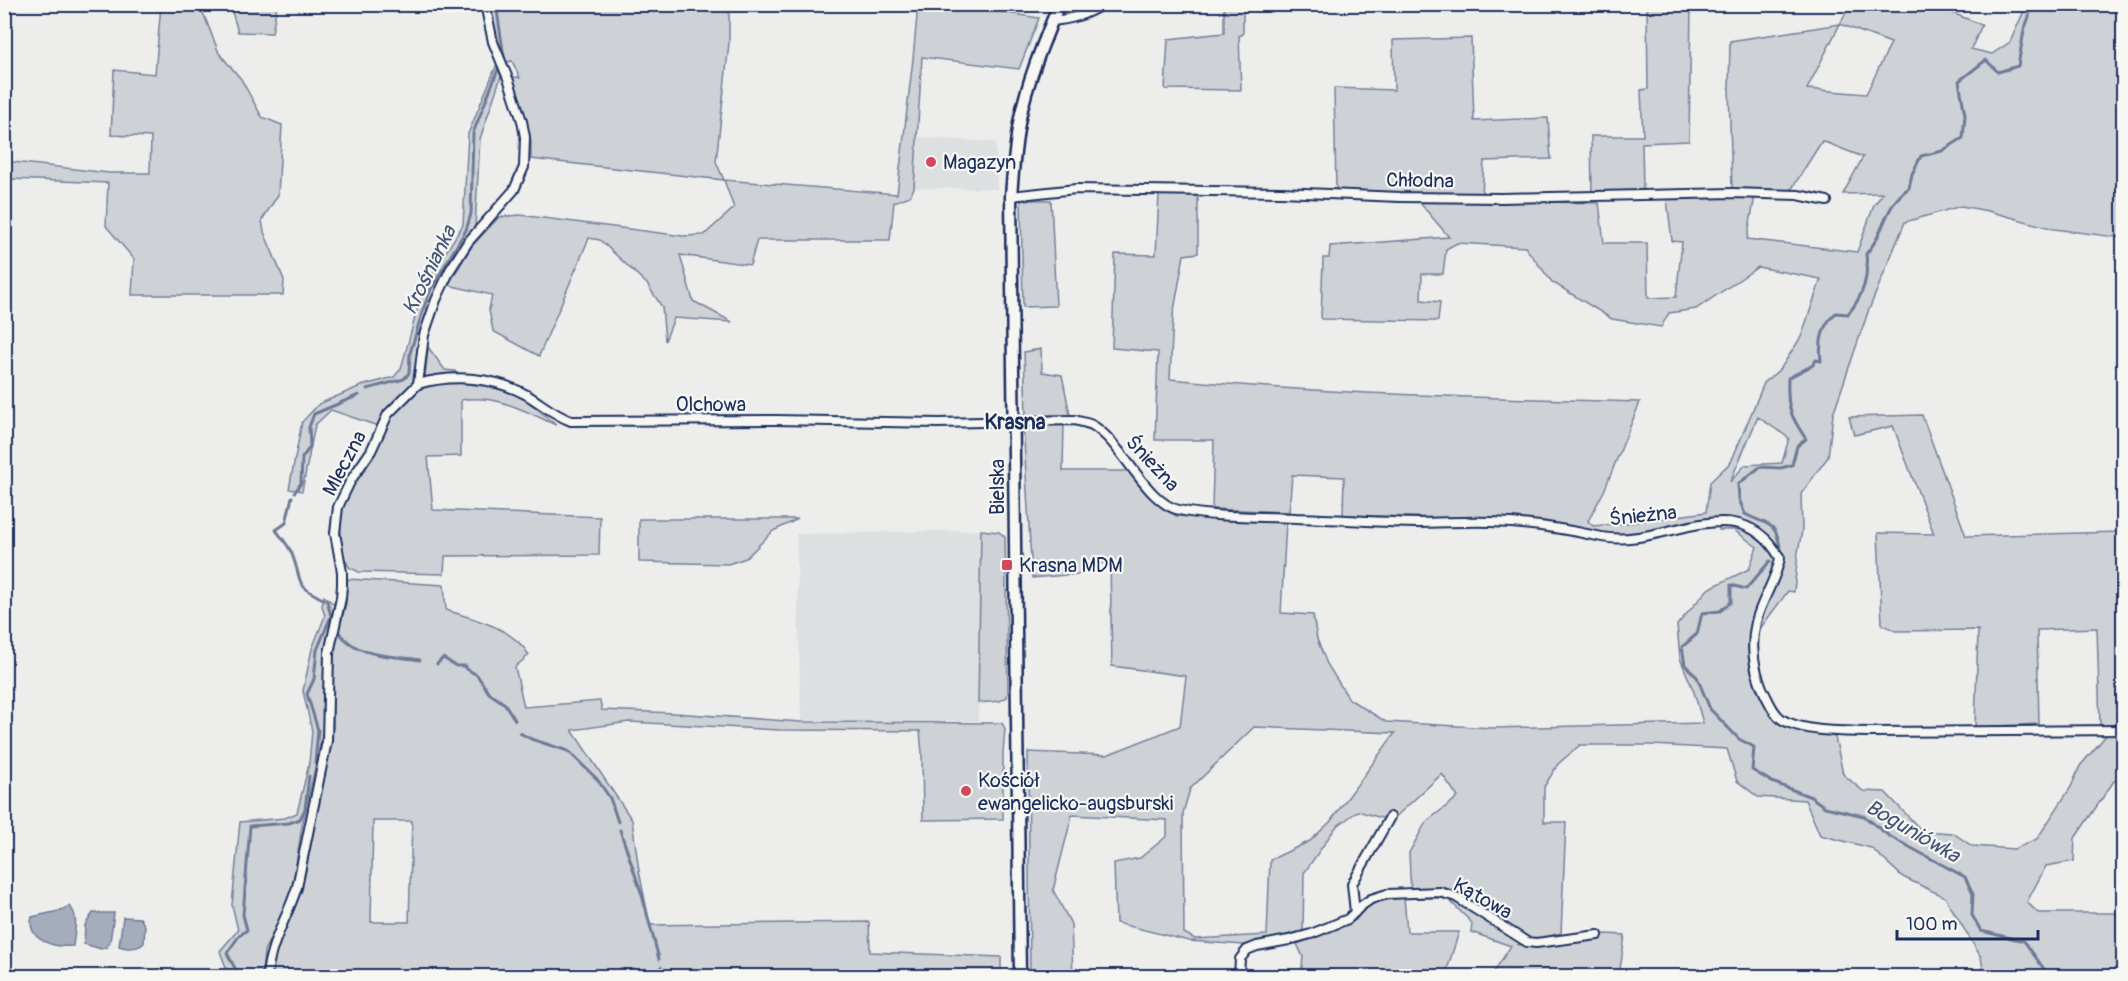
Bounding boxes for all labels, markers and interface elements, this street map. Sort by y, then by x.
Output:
place label: Magazyn [943,150,1016,175]
marker: Magazyn [924,155,938,169]
street label: Chłodna [1386,167,1454,194]
water label: Krośnianka [396,220,463,319]
street label: Olchowa [676,392,746,417]
district label: Krasna [985,409,1046,436]
street label: Mleczna [317,426,372,500]
street label: Śnieżna [1120,430,1185,497]
street label: Bielska [985,459,1010,515]
street label: Śnieżna [1608,500,1678,531]
place label: Krasna MDM [1019,553,1123,578]
marker: Krasna MDM [1000,558,1014,572]
place label: Kościół ewangelicko-augsburski [978,768,1173,816]
marker: Kościół ewangelicko-augsburski [959,784,973,798]
water label: Boguniówka [1861,794,1966,870]
street label: Kątowa [1449,872,1517,925]
scale bar [1897,903,2038,941]
text: 100 m [1906,913,1958,936]

